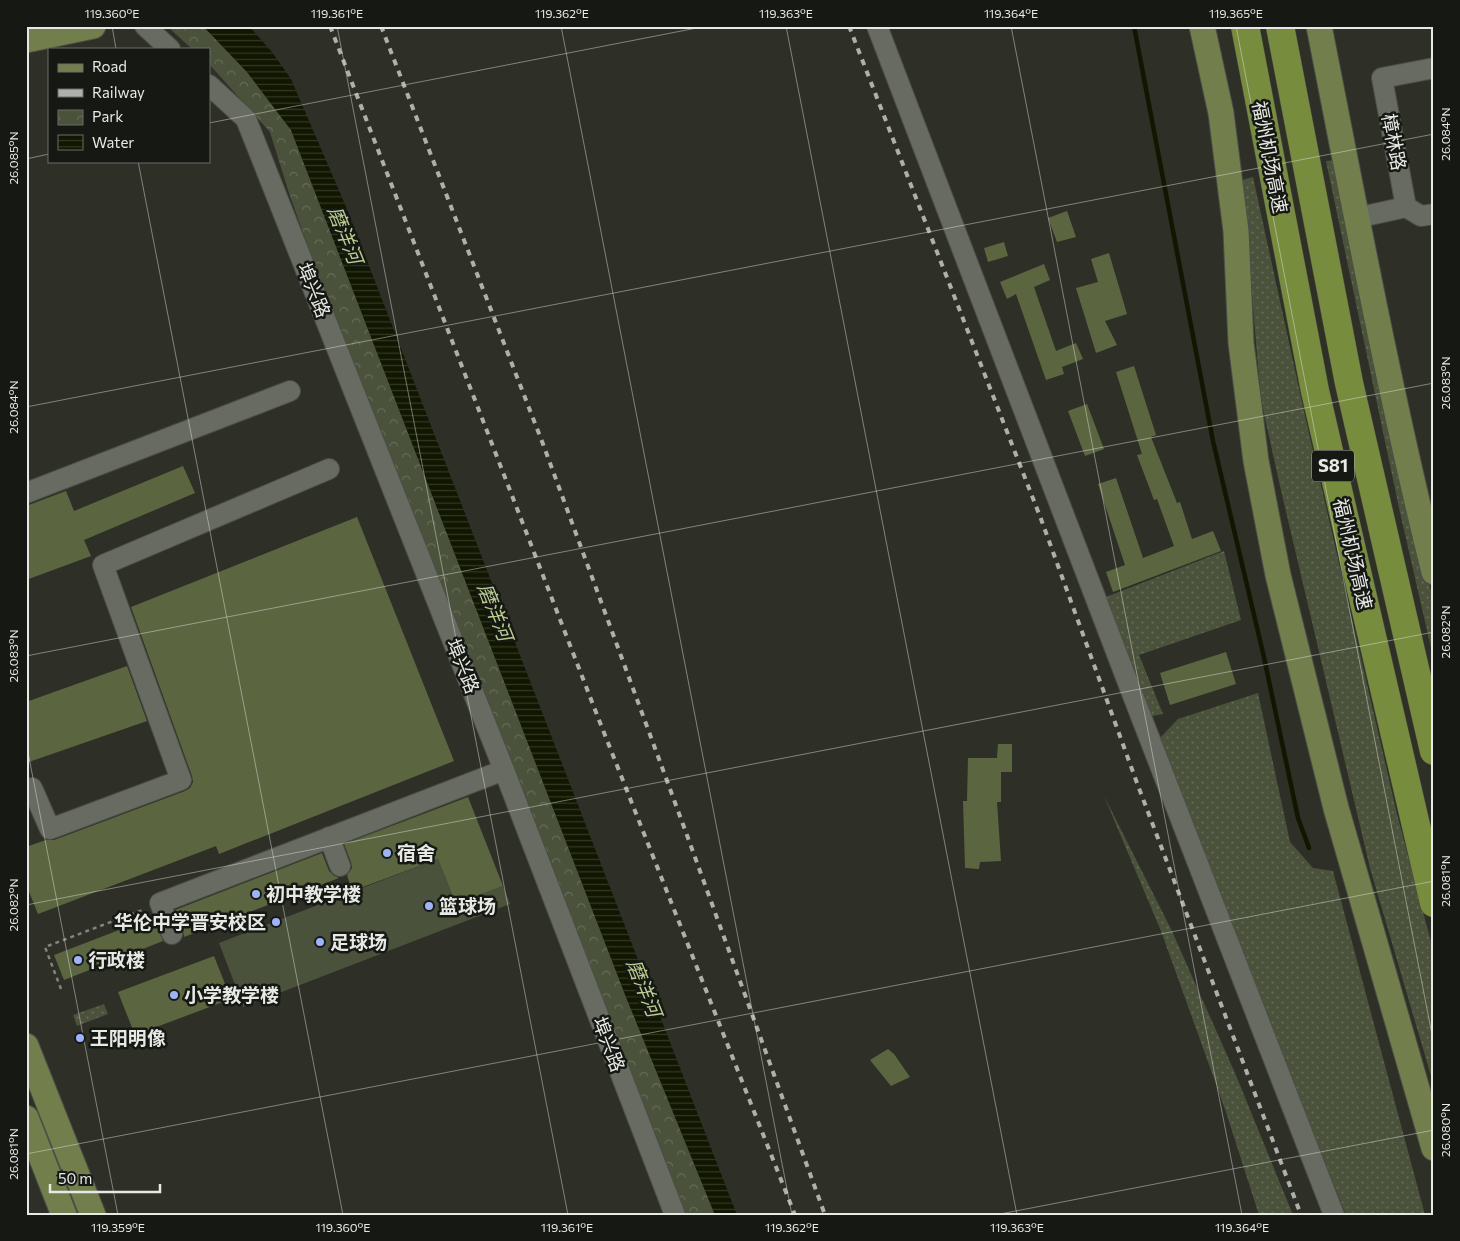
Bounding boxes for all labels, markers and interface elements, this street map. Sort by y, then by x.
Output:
text: 119.360°E [85,6,139,20]
text: 119.361°E [311,6,363,20]
text: 119.362°E [535,6,589,20]
text: 119.363°E [759,6,813,20]
text: 119.364°E [984,6,1038,20]
text: 119.365°E [1209,6,1263,20]
legend [48,48,210,162]
text: Road [92,57,127,75]
text: Railway [92,83,145,101]
street label: 福州机场高速 [1248,99,1293,215]
text: Park [92,107,123,125]
text: 26.084°N [1438,107,1452,161]
street label: 樟林路 [1378,112,1411,172]
text: 26.085°N [6,131,20,185]
text: Water [92,133,134,151]
water label: 磨洋河 [324,202,370,271]
street label: 埠兴路 [293,259,336,321]
text: 26.083°N [1438,357,1452,409]
text: 26.084°N [6,380,20,434]
road number: S81 [1312,451,1354,482]
street label: 福州机场高速 [1329,496,1378,612]
water label: 磨洋河 [474,579,520,648]
text: 26.082°N [1438,606,1452,658]
text: 26.083°N [6,630,20,682]
street label: 埠兴路 [442,635,485,697]
place label: 宿舍 [397,841,435,864]
marker: 宿舍 [381,847,393,859]
text: 26.081°N [1438,855,1452,907]
text: 26.082°N [6,879,20,931]
place label: 初中教学楼 [266,882,361,905]
marker: 初中教学楼 [250,888,262,900]
place label: 篮球场 [439,894,496,917]
marker: 篮球场 [423,900,435,912]
place label: 华伦中学晋安校区 [114,910,266,933]
marker: 华伦中学晋安校区 [270,916,282,928]
place label: 足球场 [330,930,387,953]
marker: 足球场 [314,936,326,948]
place label: 行政楼 [88,948,145,971]
marker: 行政楼 [72,954,84,966]
water label: 磨洋河 [623,955,669,1024]
place label: 小学教学楼 [184,983,279,1006]
marker: 小学教学楼 [168,989,180,1001]
street label: 埠兴路 [589,1013,630,1075]
place label: 王阳明像 [90,1026,166,1049]
marker: 王阳明像 [74,1032,86,1044]
text: 26.080°N [1438,1103,1452,1157]
text: 26.081°N [6,1128,20,1180]
scale bar [50,1161,160,1193]
text: 50 m [58,1169,92,1187]
text: 119.359°E [91,1220,145,1234]
text: 119.360°E [316,1220,370,1234]
text: 119.361°E [541,1220,593,1234]
text: 119.362°E [765,1220,819,1234]
text: 119.363°E [990,1220,1044,1234]
text: 119.364°E [1215,1220,1269,1234]

